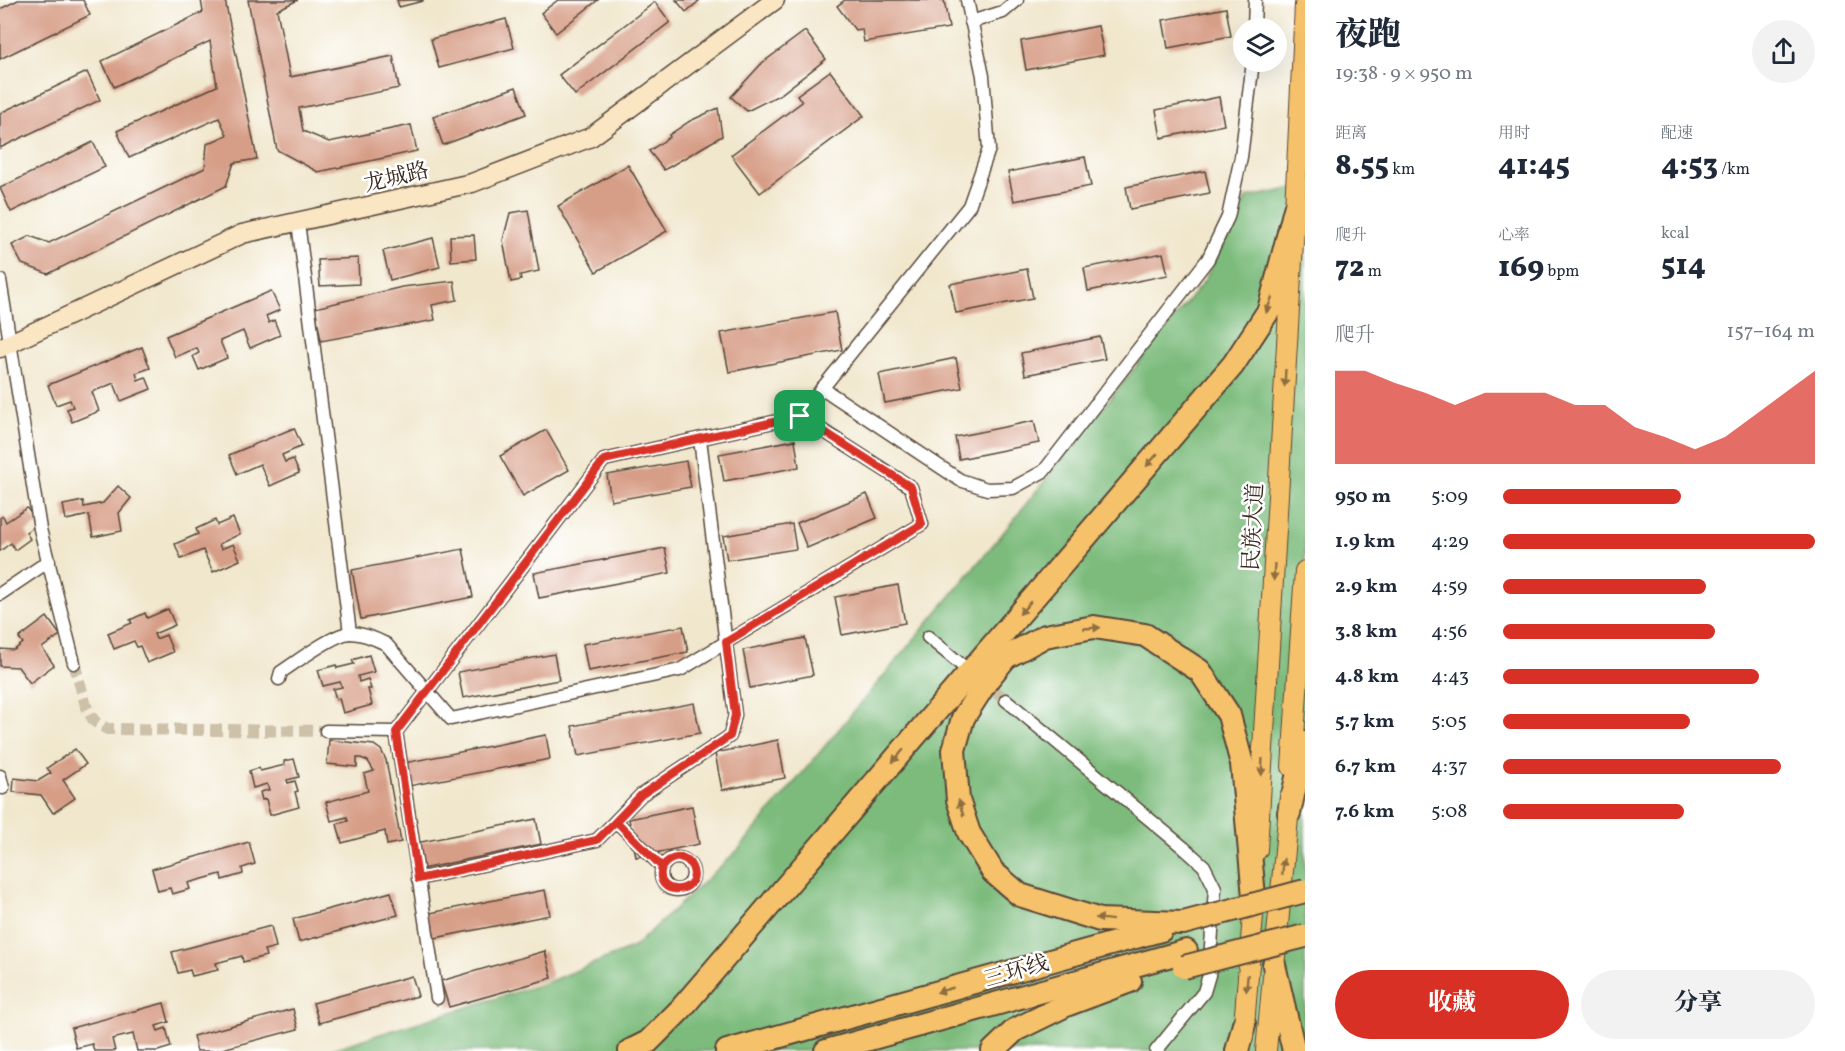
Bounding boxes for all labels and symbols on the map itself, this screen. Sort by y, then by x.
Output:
street label: 龙城路 [361,156,432,201]
one-way arrow [1263,297,1273,315]
one-way arrow [1281,368,1290,387]
pin [774,390,825,441]
one-way arrow [1146,452,1159,467]
street label: 民族大道 [1237,482,1272,572]
one-way arrow [1269,563,1278,582]
one-way arrow [1019,600,1032,615]
one-way arrow [1082,624,1101,633]
one-way arrow [892,748,905,763]
one-way arrow [1258,758,1267,777]
one-way arrow [955,799,965,817]
one-way arrow [1278,858,1288,877]
one-way arrow [1094,915,1113,924]
street label: 三环线 [981,948,1053,996]
one-way arrow [1242,973,1252,992]
one-way arrow [935,986,953,995]

